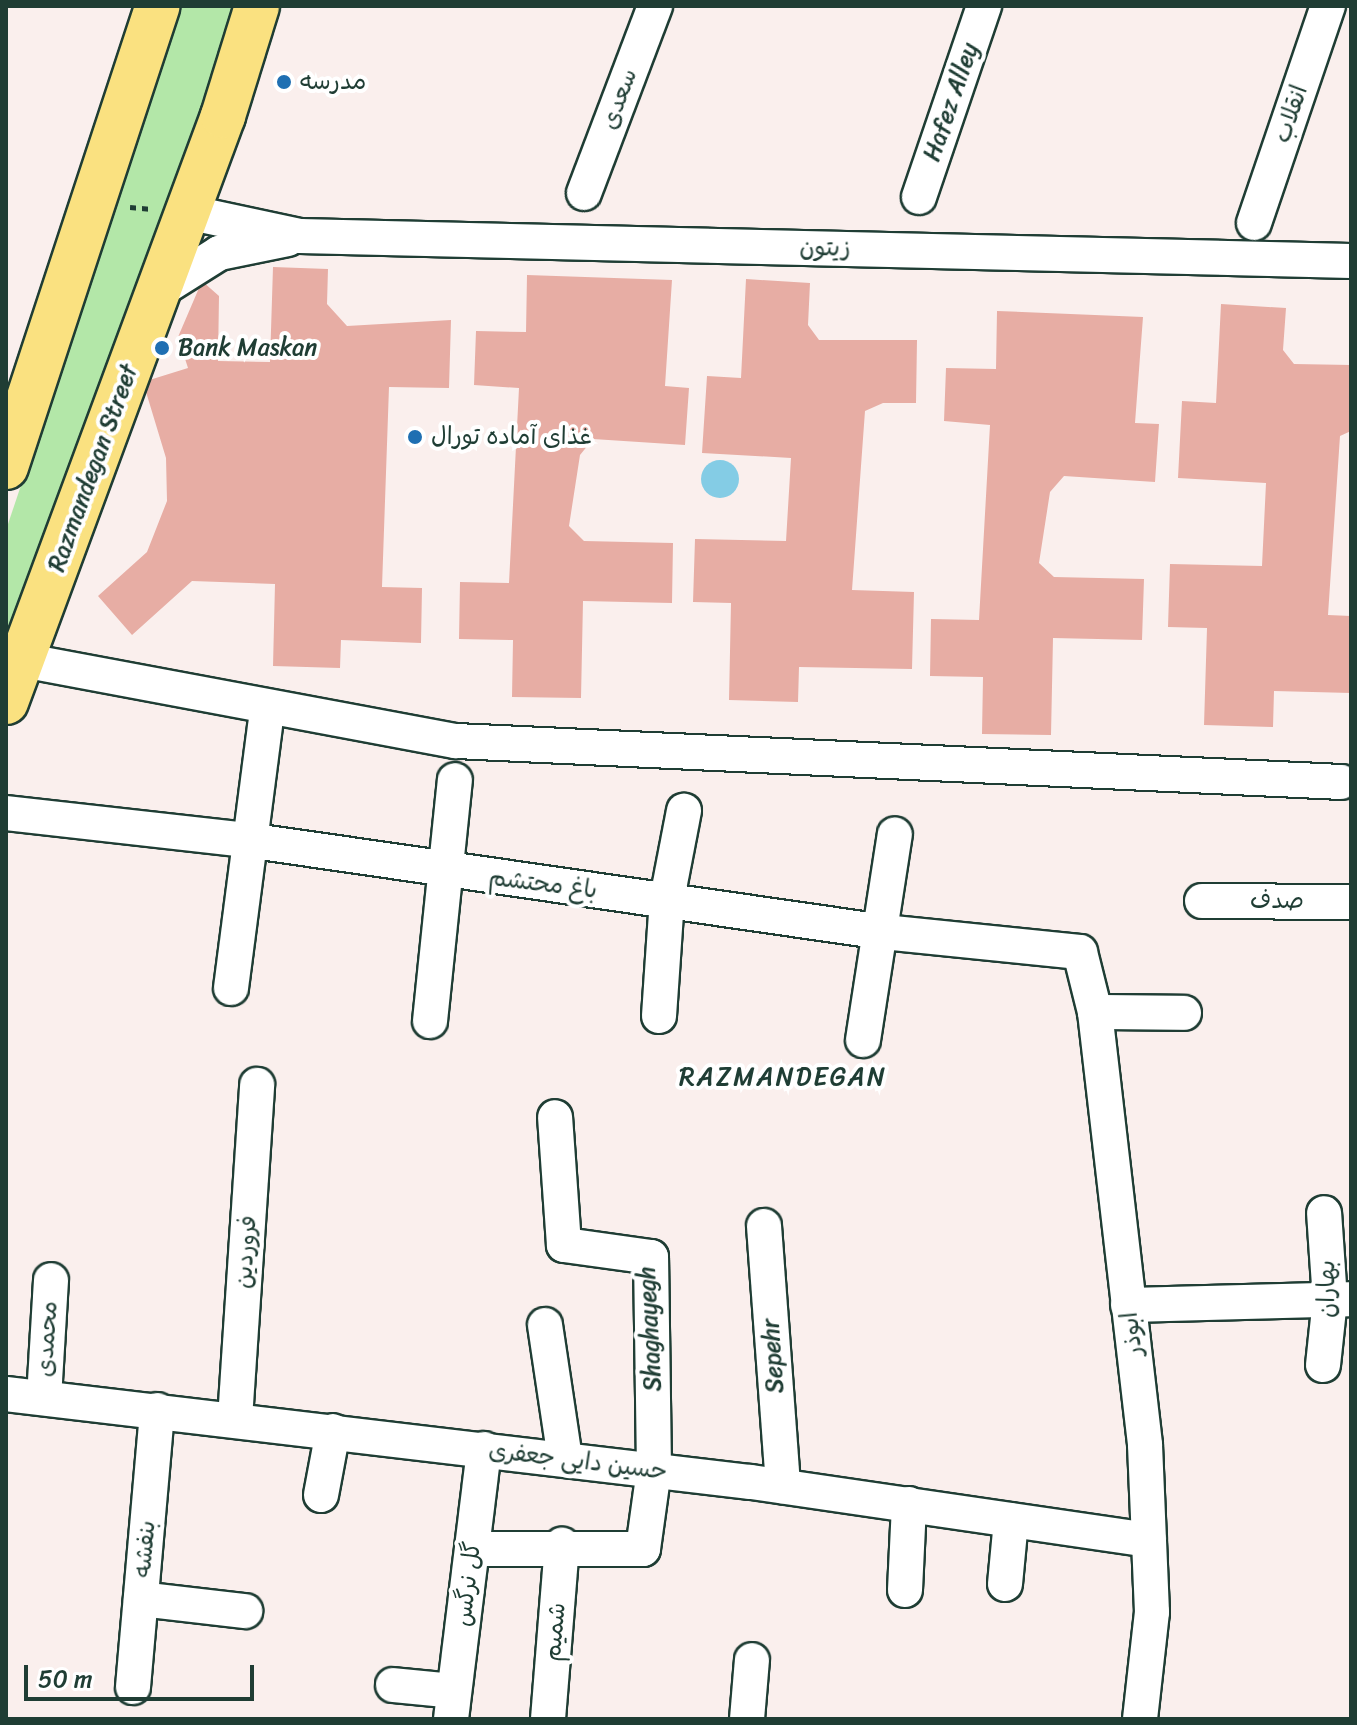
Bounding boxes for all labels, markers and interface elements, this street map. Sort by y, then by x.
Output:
street label: Hafez Alley [917,39,985,165]
street label: سعدی [594,65,644,133]
place label: مدرسه [300,68,366,96]
marker: مدرسه [275,73,293,91]
street label: انقلاب [1268,81,1314,147]
street label: زیتون [799,233,851,263]
place label: Bank Maskan [178,334,318,362]
marker: Bank Maskan [153,339,171,357]
street label: Razmandegan Street [42,360,144,576]
place label: غذای آماده تورال [431,423,592,451]
marker: غذای آماده تورال [406,428,424,446]
street label: باغ محتشم [487,863,599,905]
street label: صدف [1250,887,1304,915]
district label: RAZMANDEGAN [679,1061,887,1093]
street label: فروردین [229,1214,263,1290]
street label: بهاران [1313,1260,1341,1318]
street label: Shaghayegh [632,1266,668,1392]
street label: محمدی [30,1300,64,1378]
street label: ابوذر [1115,1310,1149,1358]
street label: Sepehr [756,1318,790,1394]
street label: حسین دایی جعفری [487,1436,669,1486]
street label: بنفشه [128,1519,162,1579]
street label: گل نرگس [448,1540,488,1628]
street label: شمیم [538,1601,572,1663]
scale bar [28,1649,258,1699]
text: 50 m [38,1658,93,1700]

